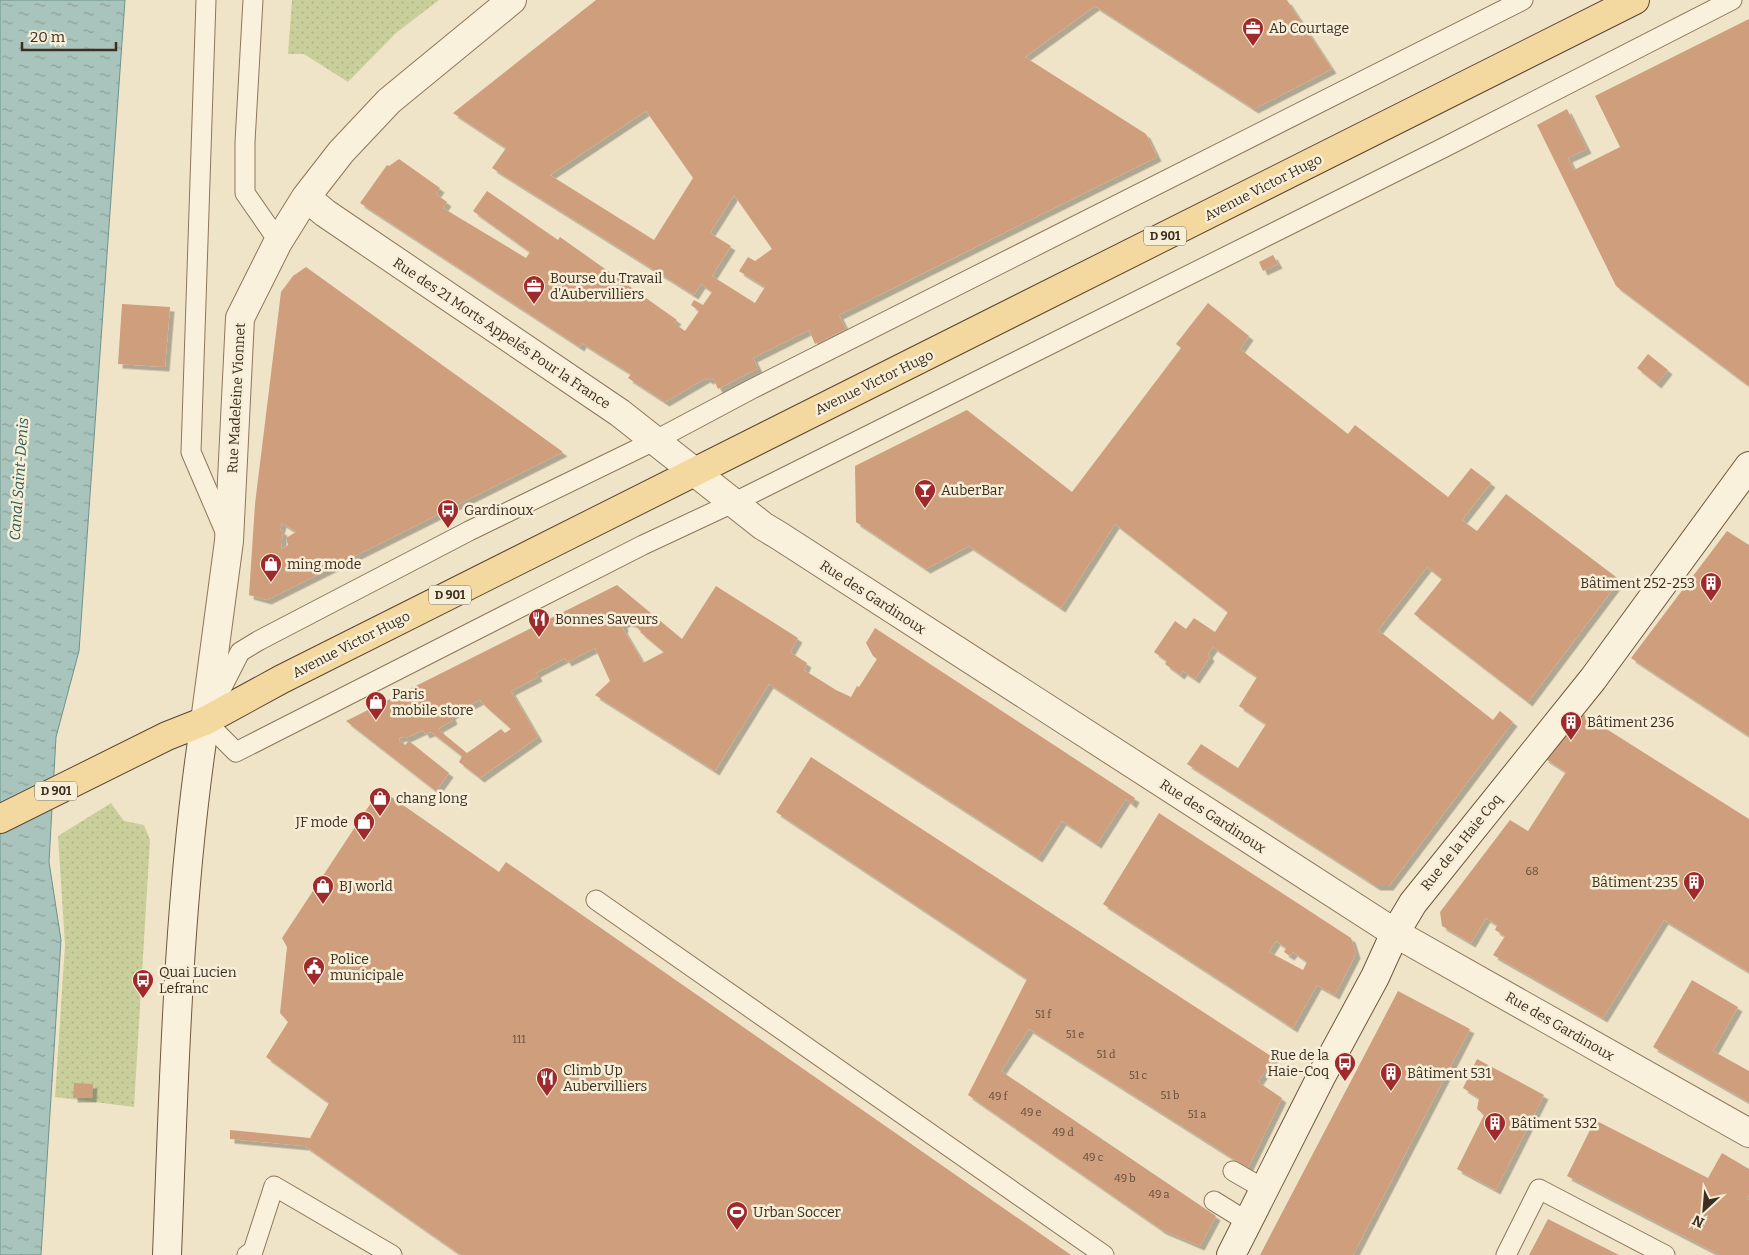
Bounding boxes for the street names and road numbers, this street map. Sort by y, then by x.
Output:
street label: Avenue Victor Hugo [1202,150,1325,224]
road number: D 901 [1144,227,1186,246]
street label: Rue des 21 Morts Appelés Pour la France [390,254,614,413]
street label: Rue Madeleine Vionnet [224,322,249,474]
street label: Avenue Victor Hugo [812,346,936,419]
street label: Rue des Gardinoux [817,557,929,638]
road number: D 901 [429,586,471,604]
street label: Avenue Victor Hugo [290,607,413,681]
street label: Rue des Gardinoux [1157,776,1269,857]
road number: D 901 [35,781,77,800]
street label: Rue de la Haie Coq [1417,791,1505,894]
street label: Rue des Gardinoux [1502,988,1617,1065]

